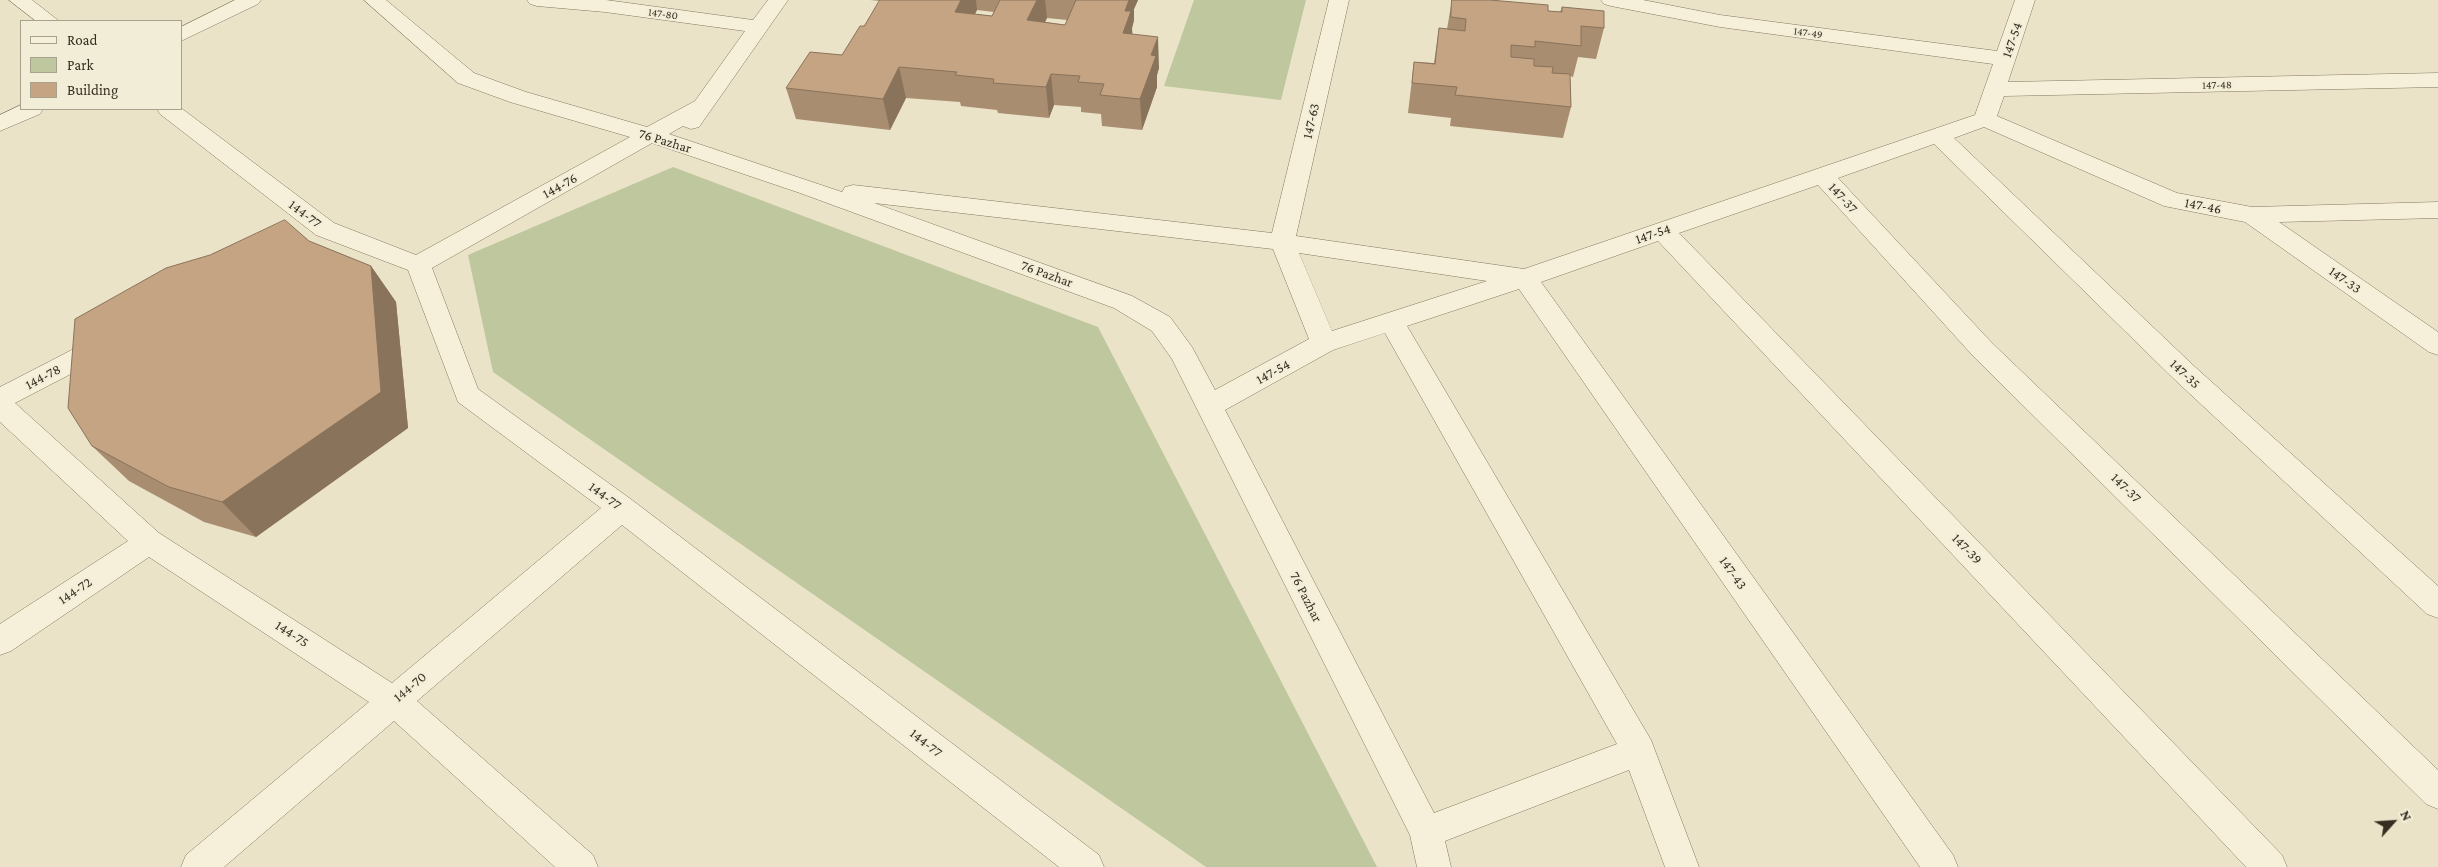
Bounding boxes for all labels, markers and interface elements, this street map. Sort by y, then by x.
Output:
street label: 147-80 [647,5,679,23]
legend [20,20,182,110]
street label: 147-54 [1998,20,2026,60]
street label: 147-49 [1793,24,1823,42]
text: Road [67,32,97,48]
text: Park [67,57,94,73]
street label: 147-48 [2202,78,2232,92]
text: Building [67,82,118,98]
street label: 147-63 [1299,102,1323,140]
street label: 76 Pazhar [637,125,693,157]
street label: 144-76 [540,170,580,202]
street label: 147-37 [1825,179,1861,217]
street label: 147-46 [2183,194,2223,218]
street label: 144-77 [285,196,325,232]
street label: 147-54 [1633,220,1673,248]
street label: 76 Pazhar [1019,257,1075,291]
street label: 147-33 [2326,263,2364,297]
street label: 147-54 [1253,356,1293,388]
street label: 147-35 [2166,356,2204,392]
street label: 144-78 [22,361,64,393]
street label: 147-37 [2107,470,2145,506]
street label: 144-77 [585,478,625,514]
street label: 147-39 [1948,530,1986,568]
street label: 147-43 [1716,553,1750,593]
street label: 76 Pazhar [1286,569,1326,625]
street label: 144-72 [55,574,95,608]
street label: 144-75 [272,617,312,651]
street label: 144-70 [390,668,430,706]
street label: 144-77 [906,725,946,761]
north arrow [2368,797,2418,847]
text: N [2397,808,2416,823]

